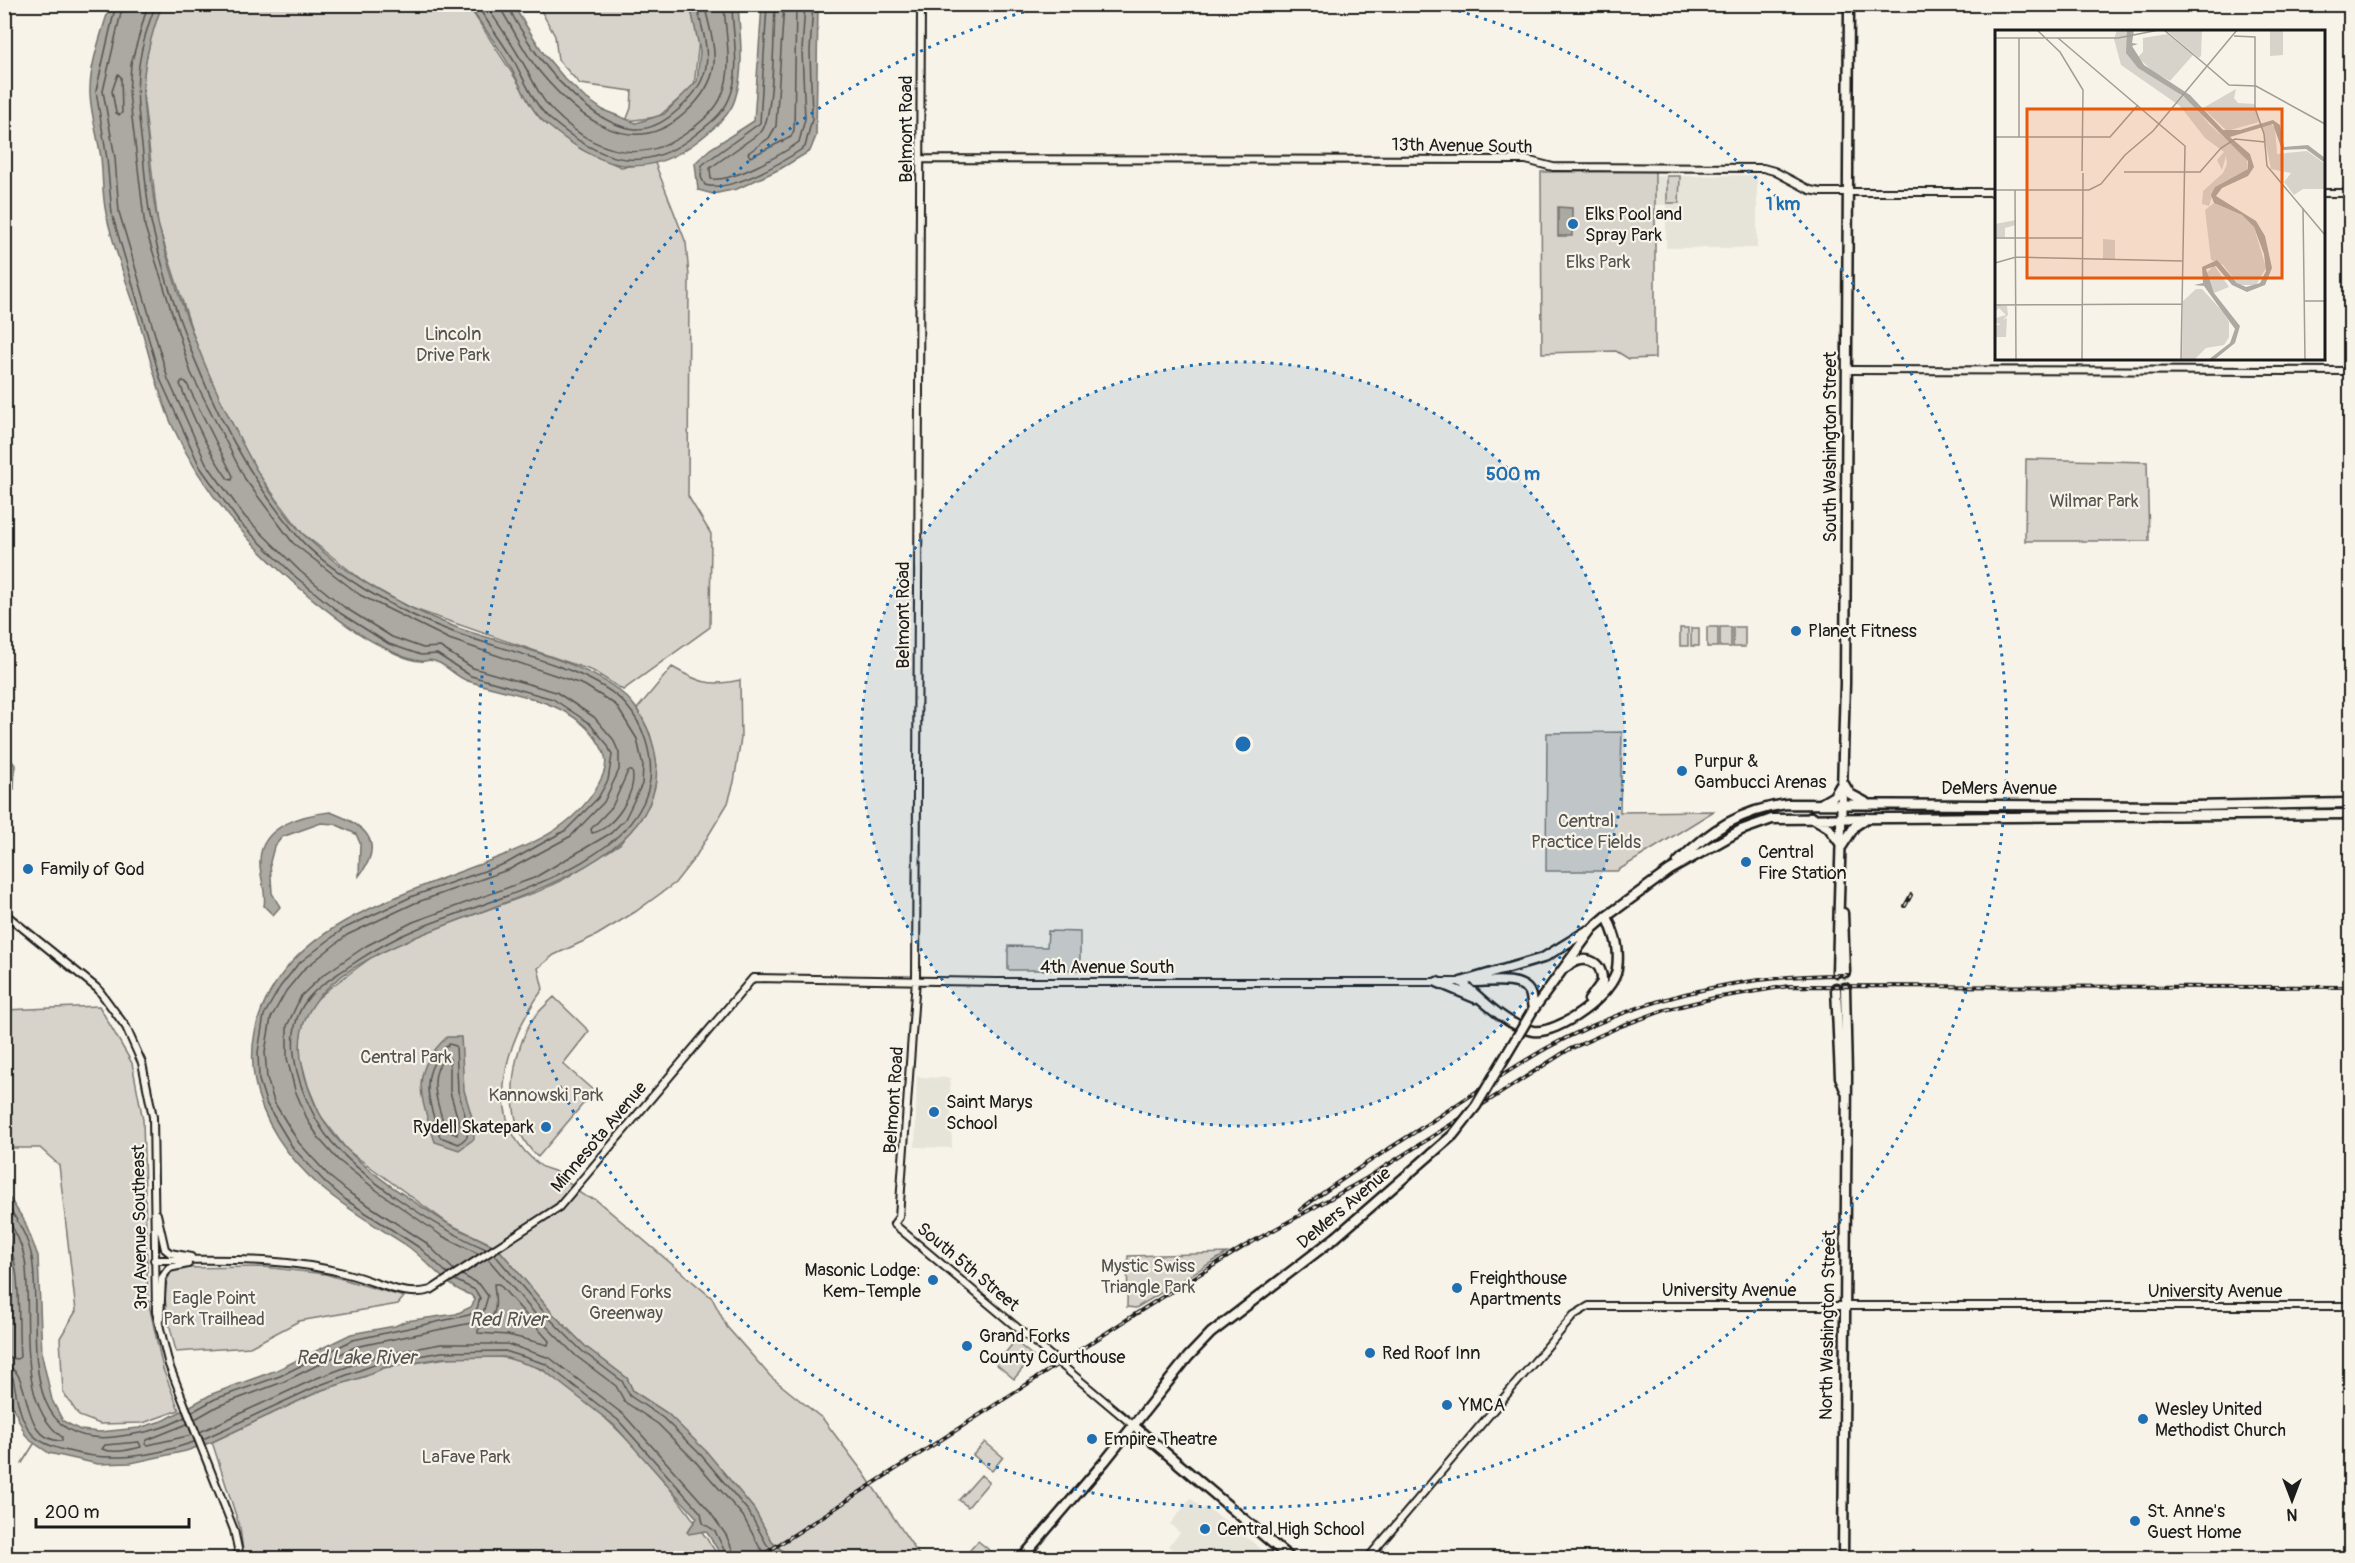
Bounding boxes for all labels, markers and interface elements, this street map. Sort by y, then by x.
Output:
inset map [1995,30,2325,360]
street label: Belmont Road [895,75,918,183]
street label: 13th Avenue South [1391,133,1533,159]
text: 1 km [1766,193,1800,216]
place label: Elks Pool and Spray Park [1585,203,1682,247]
marker: Elks Pool and Spray Park [1566,217,1580,231]
park label: Elks Park [1566,251,1631,274]
park label: Lincoln Drive Park [416,323,490,367]
street label: South Washington Street [1819,351,1842,543]
text: 500 m [1486,463,1540,486]
park label: Wilmar Park [2049,490,2139,513]
street label: Belmont Road [892,561,915,669]
place label: Planet Fitness [1808,620,1917,643]
marker: Planet Fitness [1789,624,1803,638]
centre of rings [1233,734,1253,754]
place label: Purpur & Gambucci Arenas [1694,750,1826,794]
marker: Purpur & Gambucci Arenas [1675,764,1689,778]
street label: DeMers Avenue [1941,777,2057,800]
park label: Central Practice Fields [1531,810,1641,854]
place label: Central Fire Station [1758,841,1847,885]
marker: Central Fire Station [1739,855,1753,869]
place label: Family of God [40,858,145,881]
marker: Family of God [21,862,35,876]
street label: 4th Avenue South [1040,956,1174,979]
park label: Central Park [360,1046,452,1069]
street label: Belmont Road [879,1046,909,1154]
street label: Minnesota Avenue [546,1077,652,1197]
park label: Kannowski Park [488,1084,604,1107]
place label: Saint Marys School [946,1091,1033,1135]
marker: Saint Marys School [927,1105,941,1119]
place label: Rydell Skatepark [413,1116,534,1139]
marker: Rydell Skatepark [539,1120,553,1134]
street label: 3rd Avenue Southeast [127,1143,153,1310]
street label: DeMers Avenue [1292,1162,1396,1254]
street label: South 5th Street [912,1217,1025,1317]
street label: North Washington Street [1815,1229,1841,1420]
park label: Mystic Swiss Triangle Park [1101,1255,1196,1299]
place label: Masonic Lodge: Kem-Temple [804,1259,921,1303]
place label: Freighthouse Apartments [1469,1267,1567,1311]
marker: Masonic Lodge: Kem-Temple [926,1273,940,1287]
street label: University Avenue [1662,1279,1796,1302]
street label: University Avenue [2148,1280,2282,1303]
park label: Grand Forks Greenway [581,1281,671,1325]
marker: Freighthouse Apartments [1450,1281,1464,1295]
park label: Eagle Point Park Trailhead [163,1287,265,1331]
water label: Red River [469,1307,550,1332]
place label: Grand Forks County Courthouse [979,1325,1125,1369]
marker: Grand Forks County Courthouse [960,1339,974,1353]
place label: Red Roof Inn [1382,1342,1480,1365]
water label: Red Lake River [296,1345,419,1370]
marker: Red Roof Inn [1363,1346,1377,1360]
place label: YMCA [1458,1394,1506,1417]
marker: YMCA [1440,1398,1454,1412]
place label: Wesley United Methodist Church [2155,1398,2286,1442]
marker: Wesley United Methodist Church [2136,1412,2150,1426]
place label: Empire Theatre [1104,1428,1217,1451]
marker: Empire Theatre [1085,1432,1099,1446]
park label: LaFave Park [421,1446,511,1469]
north arrow [2262,1470,2322,1530]
scale bar [36,1491,189,1529]
place label: St. Anne's Guest Home [2147,1500,2242,1544]
text: 200 m [45,1501,100,1524]
text: N [2286,1504,2297,1524]
marker: St. Anne's Guest Home [2128,1514,2142,1528]
place label: Central High School [1217,1518,1365,1541]
marker: Central High School [1198,1522,1212,1536]

